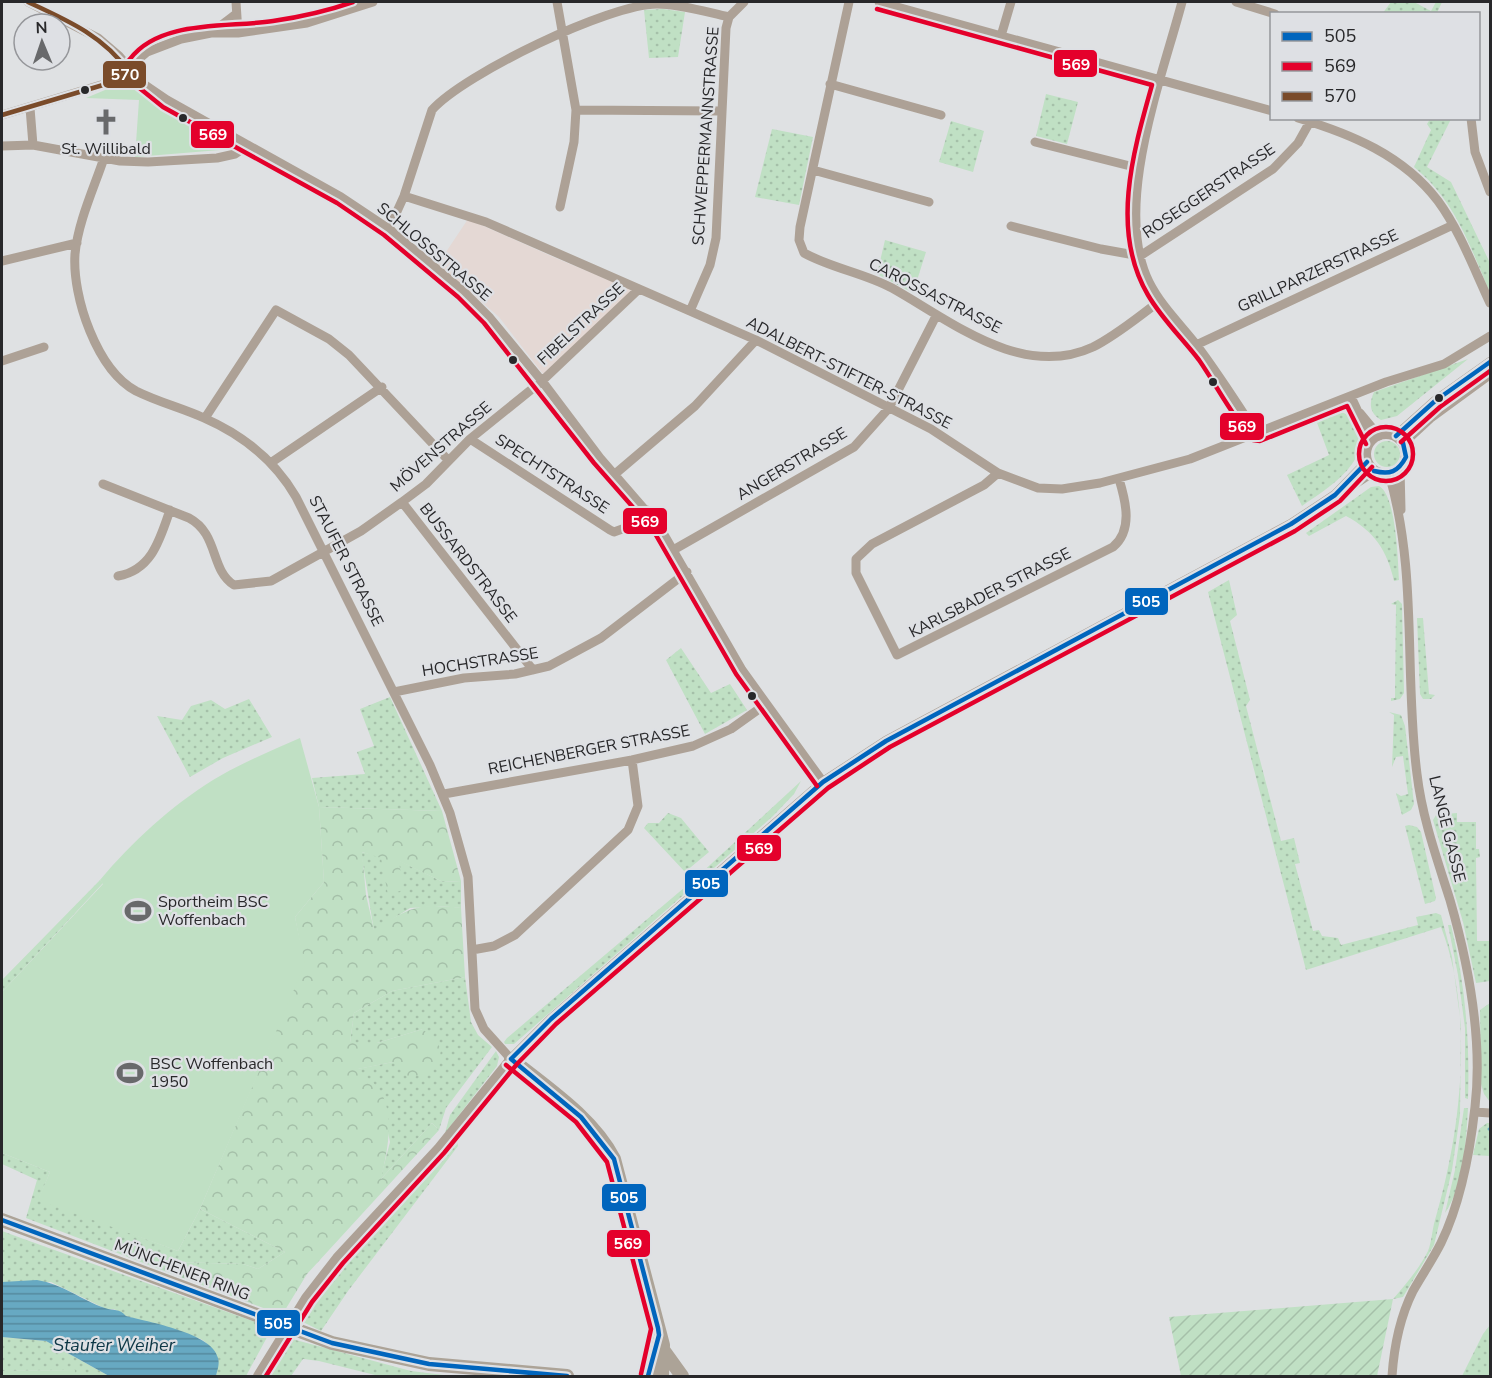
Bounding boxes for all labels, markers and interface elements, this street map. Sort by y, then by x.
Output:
north arrow [12,12,72,72]
legend [1270,12,1480,120]
text: N [35,17,48,39]
text: 505 [1324,24,1356,48]
street label: SCHWEPPERMANNSTRASSE [687,26,725,246]
line badge: 569 [1053,49,1098,78]
text: 569 [1062,54,1090,76]
text: 569 [1324,54,1356,78]
line badge: 570 [102,60,147,89]
text: 570 [111,64,139,86]
unlabelled marker [79,84,91,96]
text: 570 [1324,84,1356,108]
church icon: St. Willibald [91,107,121,137]
unlabelled marker [177,112,189,124]
line badge: 569 [190,120,235,149]
text: 569 [199,124,227,146]
place label: St. Willibald [61,138,151,160]
street label: ROSEGGERSTRASSE [1138,138,1280,244]
street label: SCHLOSSSTRASSE [372,198,496,306]
street label: GRILLPARZERSTRASSE [1234,224,1402,318]
street label: CAROSSASTRASSE [865,253,1005,339]
street label: FIBELSTRASSE [533,278,629,370]
street label: ADALBERT-STIFTER-STRASSE [742,311,956,435]
unlabelled marker [507,354,519,366]
unlabelled marker [1207,376,1219,388]
unlabelled marker [1433,392,1445,404]
street label: MÖVENSTRASSE [385,397,497,497]
line badge: 569 [1219,412,1265,441]
text: 569 [1228,416,1256,438]
street label: ANGERSTRASSE [733,422,851,506]
street label: SPECHTSTRASSE [491,429,613,519]
street label: STAUFER STRASSE [303,492,389,630]
street label: BUSSARDSTRASSE [414,498,522,628]
line badge: 569 [622,507,668,535]
text: 569 [631,511,659,533]
street label: KARLSBADER STRASSE [905,543,1075,643]
line badge: 505 [1124,587,1169,616]
text: 505 [1132,591,1160,613]
street label: HOCHSTRASSE [420,642,540,682]
unlabelled marker [746,690,758,702]
street label: REICHENBERGER STRASSE [486,720,692,780]
street label: LANGE GASSE [1423,773,1471,885]
line badge: 569 [736,834,782,862]
text: 569 [745,838,773,860]
line badge: 505 [684,869,729,898]
text: 505 [692,873,720,895]
place label: Sportheim BSC Woffenbach [158,891,269,931]
sports icon: Sportheim BSC Woffenbach [123,896,153,926]
place label: BSC Woffenbach 1950 [150,1053,273,1093]
sports icon: BSC Woffenbach 1950 [115,1058,145,1088]
line badge: 505 [601,1183,647,1212]
text: 505 [610,1187,638,1209]
line badge: 569 [606,1229,651,1258]
text: 569 [614,1233,642,1255]
street label: MÜNCHENER RING [111,1234,253,1306]
line badge: 505 [256,1309,301,1337]
text: 505 [264,1313,292,1335]
water label: Staufer Weiher [53,1333,176,1357]

